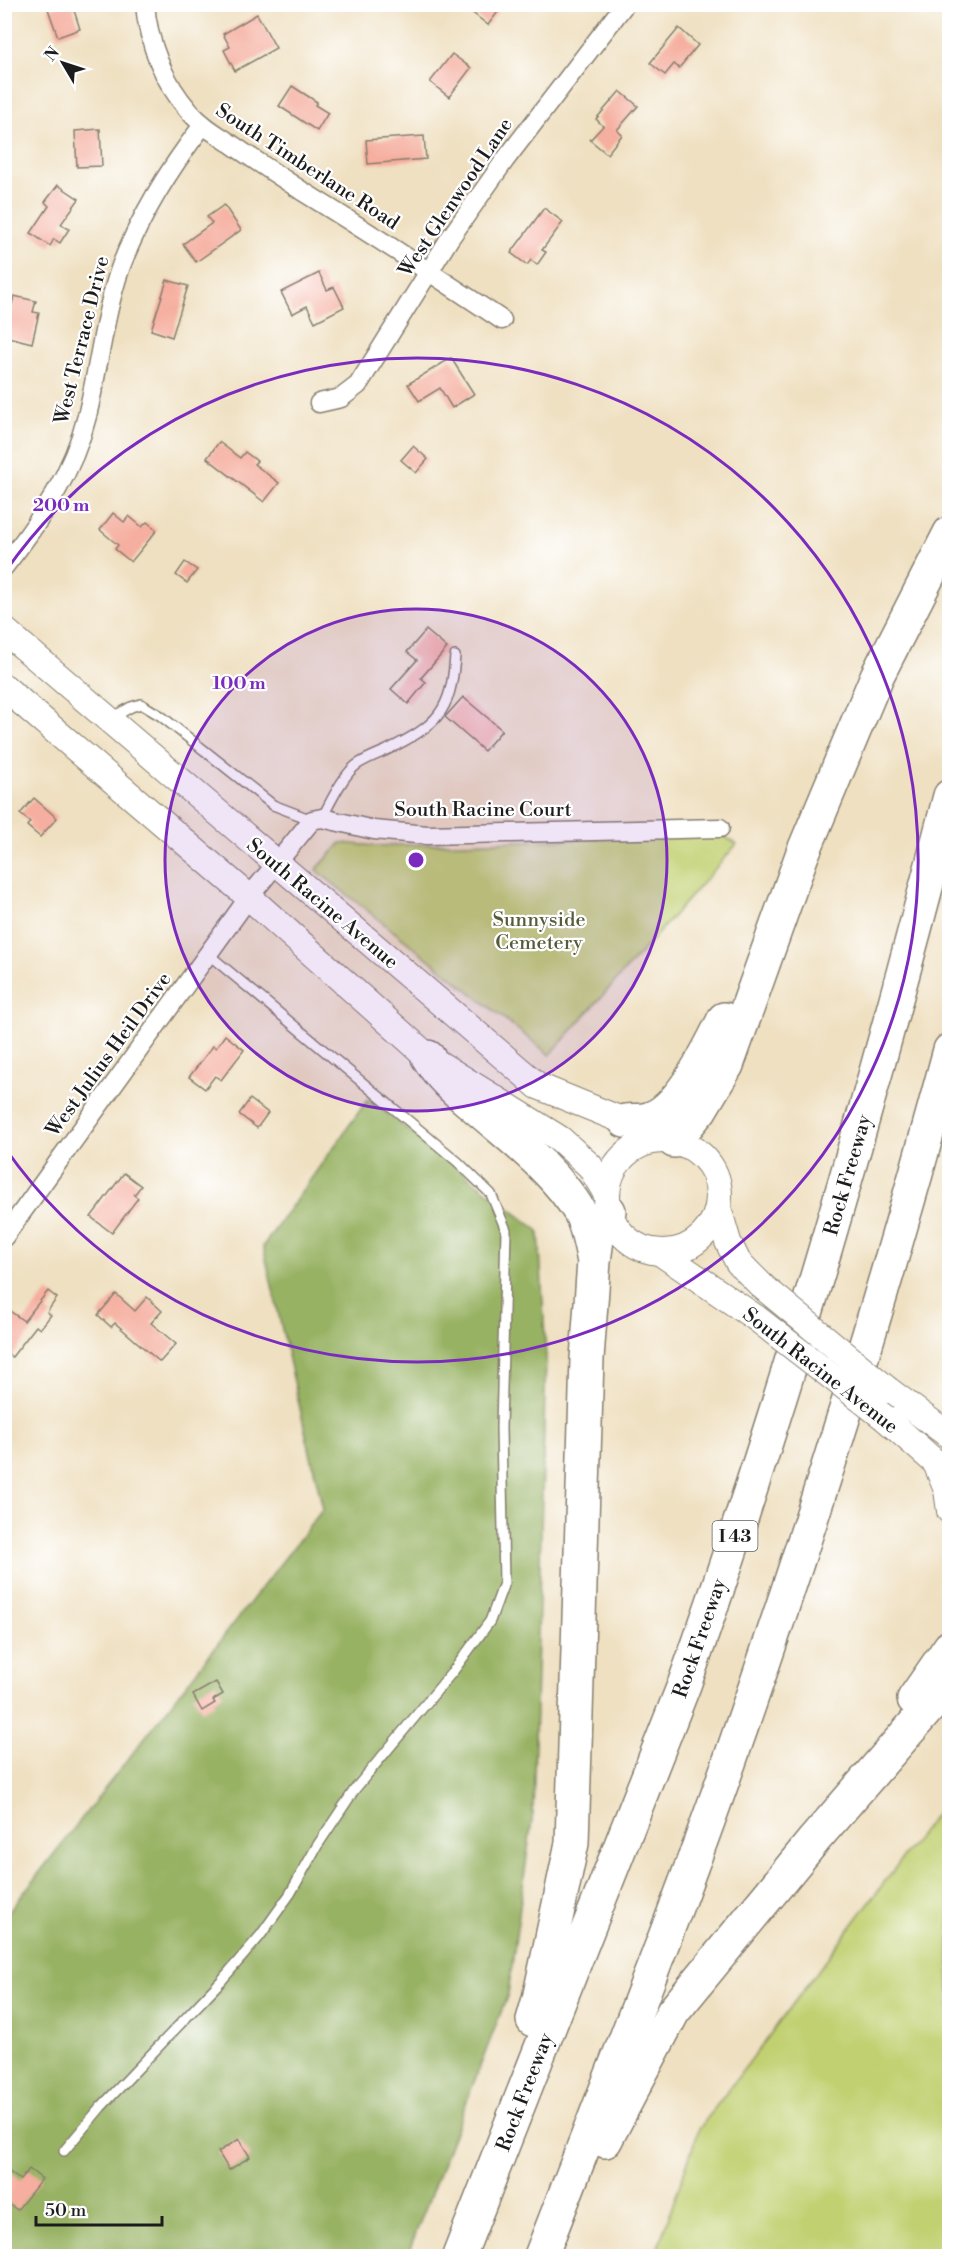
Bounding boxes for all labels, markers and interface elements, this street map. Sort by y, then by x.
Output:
north arrow [33,33,93,93]
text: N [40,43,64,65]
street label: South Timberlane Road [211,99,404,236]
street label: West Glenwood Lane [393,113,519,283]
street label: West Terrace Drive [49,254,115,428]
text: 200 m [33,494,90,517]
text: 100 m [212,672,266,695]
street label: South Racine Court [394,798,572,823]
street label: South Racine Avenue [241,833,403,975]
centre of rings [406,850,426,870]
park label: Sunnyside Cemetery [492,908,586,956]
street label: West Julius Heil Drive [40,968,177,1143]
street label: Rock Freeway [819,1112,878,1239]
street label: South Racine Avenue [737,1303,903,1440]
road number: I 43 [712,1521,758,1551]
street label: Rock Freeway [668,1575,733,1702]
street label: Rock Freeway [491,2030,560,2155]
scale bar [36,2189,162,2227]
text: 50 m [45,2199,87,2222]

